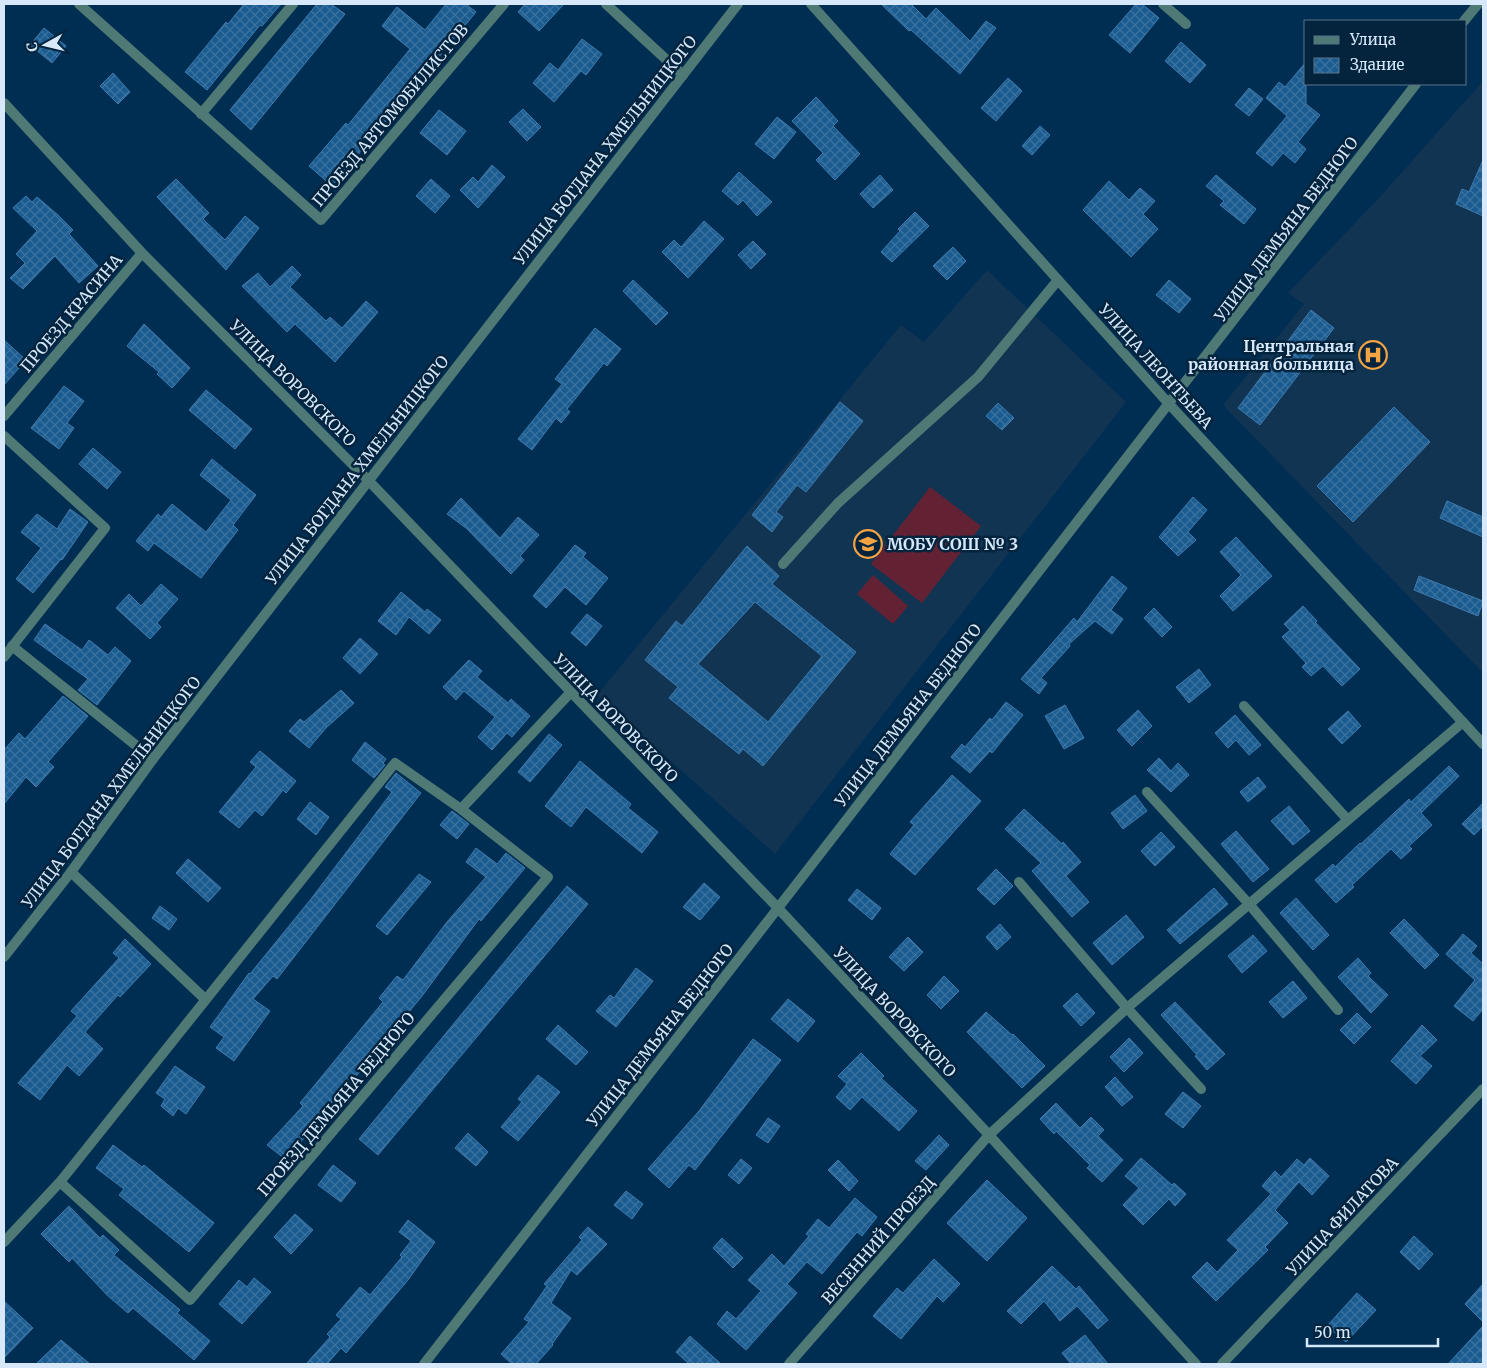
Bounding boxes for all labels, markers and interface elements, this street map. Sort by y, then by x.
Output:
north arrow [20,20,70,70]
street label: ПРОЕЗД АВТОМОБИЛИСТОВ [308,20,472,210]
legend [1304,20,1467,85]
text: Улица [1349,30,1396,49]
street label: УЛИЦА БОГДАНА ХМЕЛЬНИЦКОГО [509,31,701,269]
text: С [23,41,42,53]
text: Здание [1350,55,1404,74]
street label: УЛИЦА ДЕМЬЯНА БЕДНОГО [1209,132,1362,326]
street label: ПРОЕЗД КРАСИНА [16,249,127,376]
street label: УЛИЦА ЛЕОНТЬЕВА [1094,299,1218,433]
street label: УЛИЦА ВОРОВСКОГО [225,315,361,451]
place label: Центральная районная больница [1188,336,1354,374]
hospital icon: Центральная районная больница [1358,340,1388,370]
street label: УЛИЦА БОГДАНА ХМЕЛЬНИЦКОГО [261,351,453,589]
school or university icon: МОБУ СОШ № 3 [853,529,883,559]
place label: МОБУ СОШ № 3 [887,534,1018,554]
street label: УЛИЦА ДЕМЬЯНА БЕДНОГО [830,619,986,811]
street label: УЛИЦА ВОРОВСКОГО [549,649,683,787]
street label: УЛИЦА БОГДАНА ХМЕЛЬНИЦКОГО [17,672,205,913]
street label: УЛИЦА ДЕМЬЯНА БЕДНОГО [582,939,738,1131]
street label: УЛИЦА ВОРОВСКОГО [829,942,961,1082]
street label: ПРОЕЗД ДЕМЬЯНА БЕДНОГО [253,1008,419,1200]
street label: УЛИЦА ФИЛАТОВА [1281,1152,1403,1280]
street label: ВЕСЕННИЙ ПРОЕЗД [817,1172,939,1308]
scale bar [1307,1316,1438,1348]
text: 50 m [1314,1323,1351,1342]

